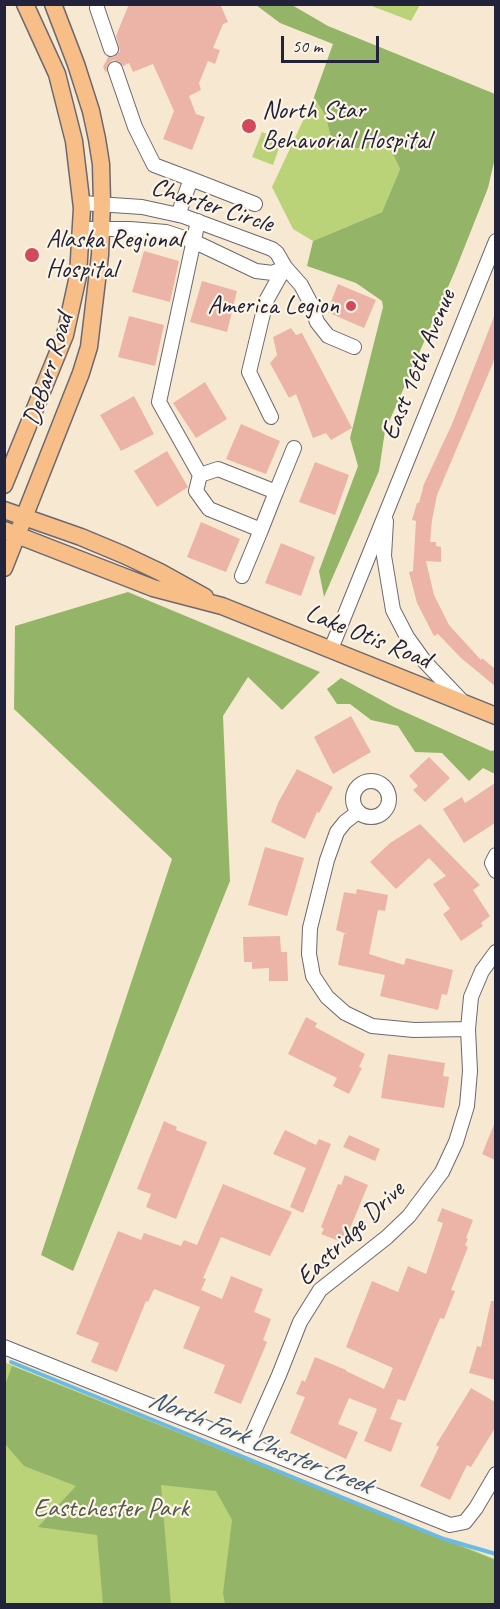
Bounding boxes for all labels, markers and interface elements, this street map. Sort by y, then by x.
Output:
scale bar [284,24,382,62]
text: 50 m [292,35,323,57]
place label: North Star Behavorial Hospital [262,95,431,156]
marker: North Star Behavorial Hospital [240,117,258,135]
street label: Charter Circle [147,172,277,240]
place label: Alaska Regional Hospital [46,224,183,286]
marker: Alaska Regional Hospital [23,246,41,264]
street label: East 16th Avenue [375,286,463,444]
place label: America Legion [208,290,339,322]
marker: America Legion [344,299,358,313]
street label: DeBarr Road [17,310,81,430]
street label: Lake Otis Road [301,598,435,676]
street label: Eastridge Drive [291,1175,411,1293]
water label: North Fork Chester Creek [144,1383,376,1503]
park label: Eastchester Park [33,1493,189,1525]

